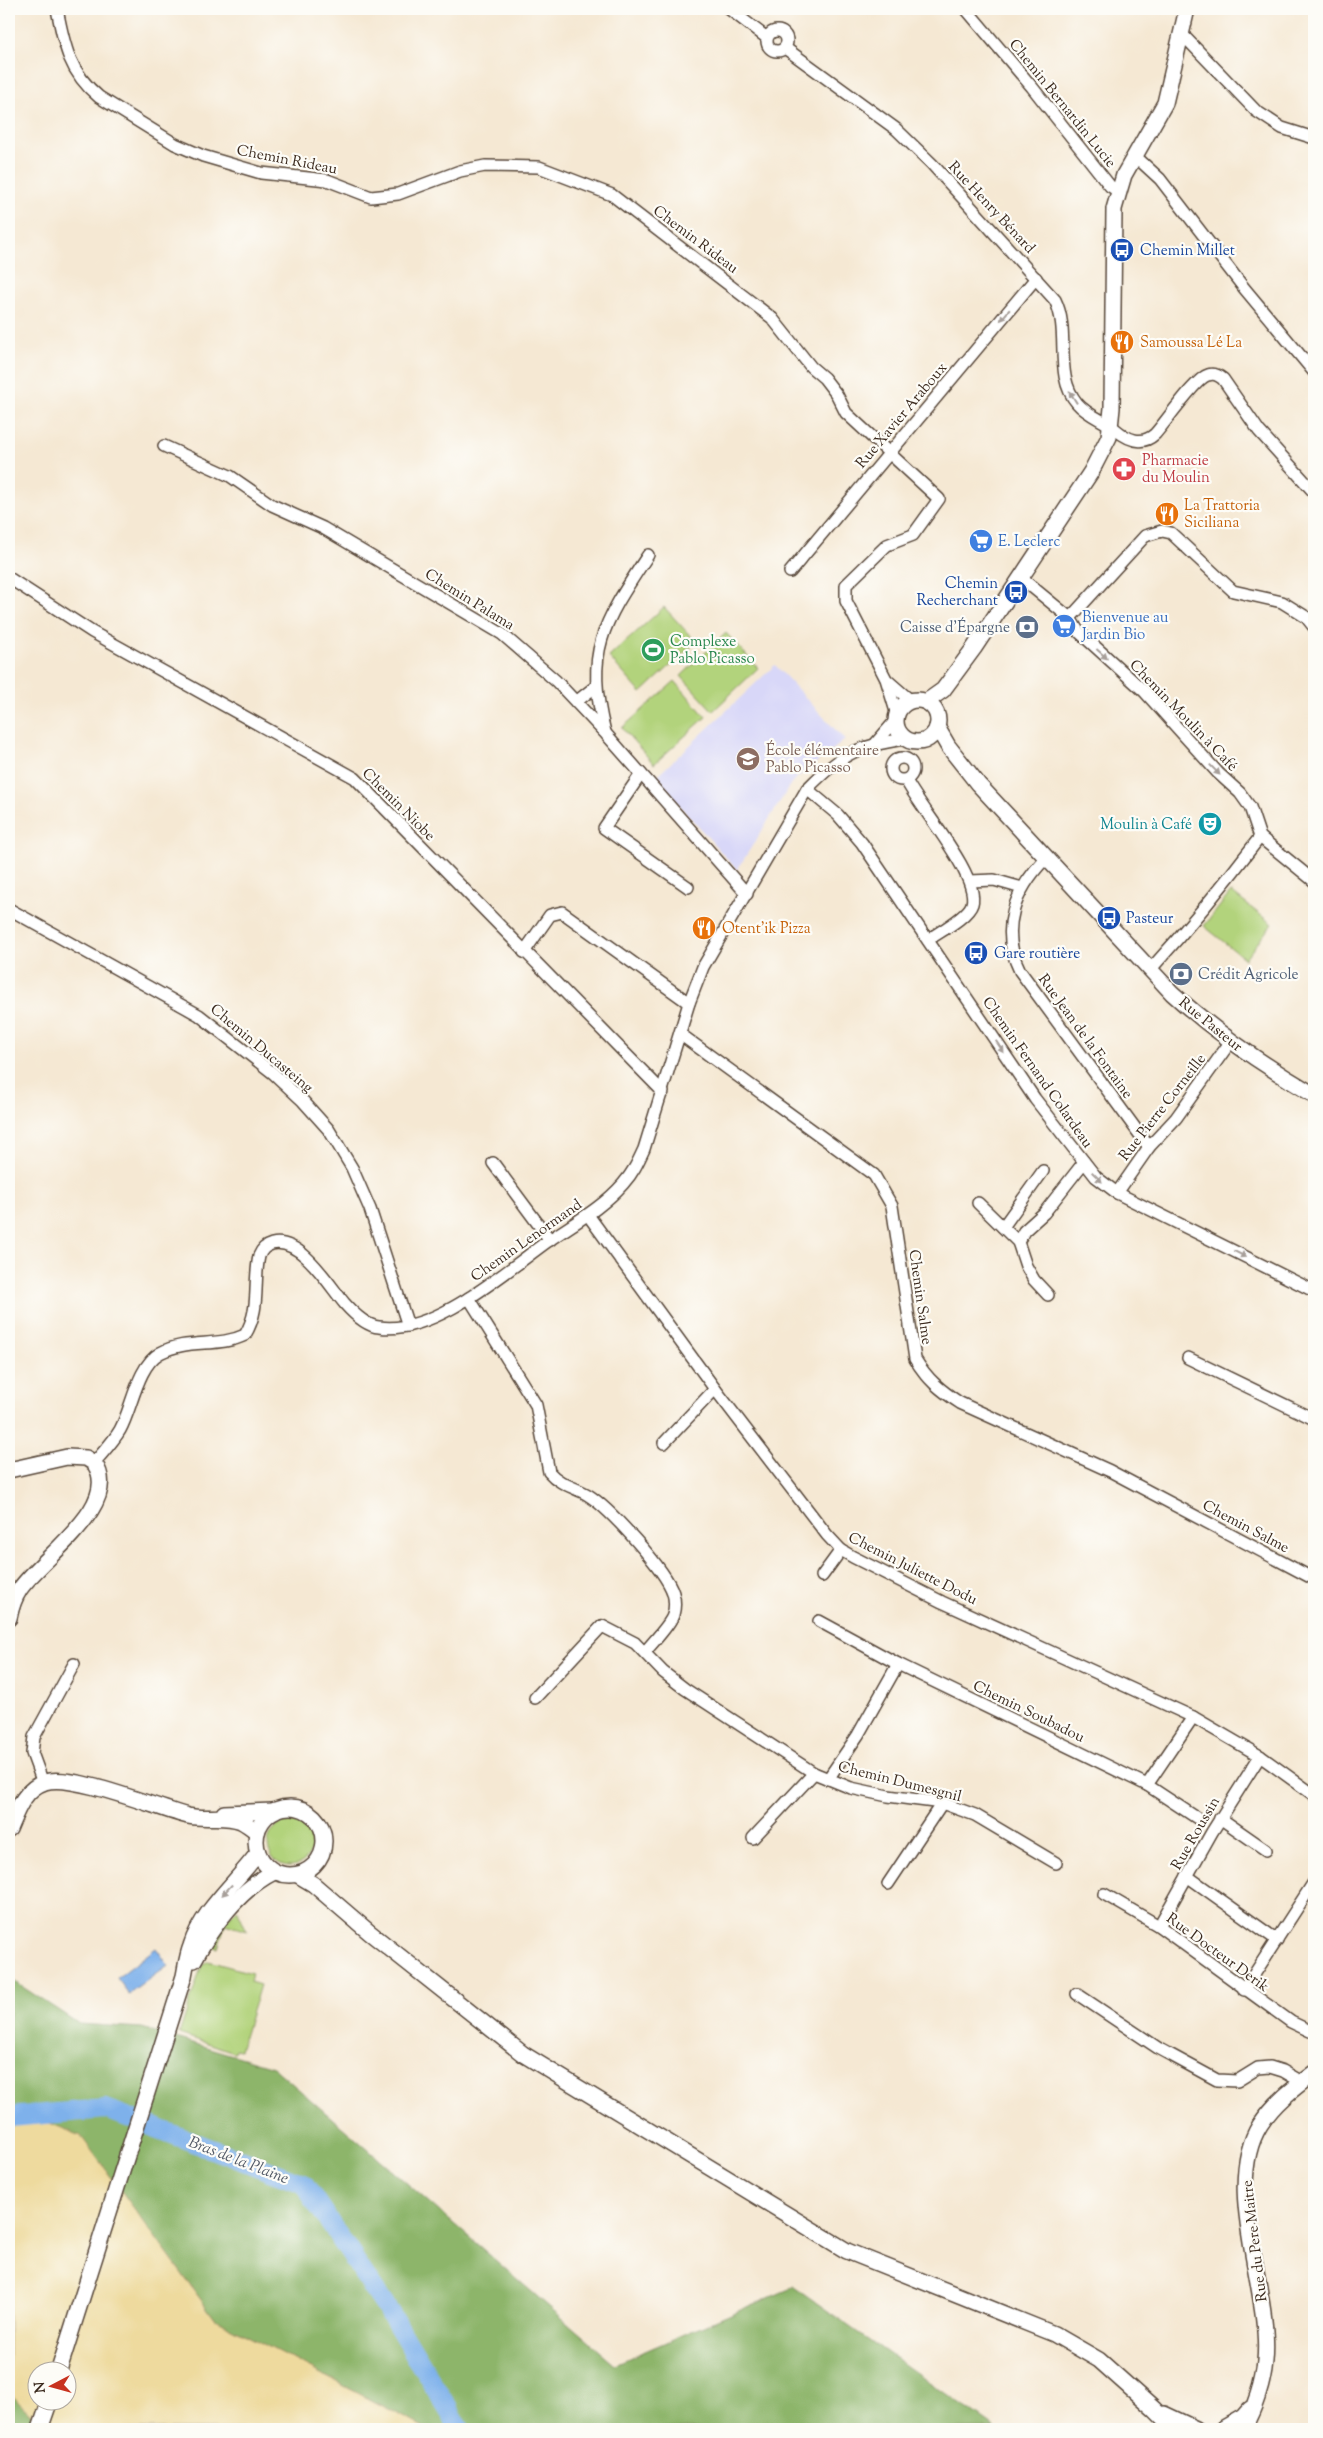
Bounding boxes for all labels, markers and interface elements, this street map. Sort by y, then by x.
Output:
street label: Chemin Bernardin Lucie [1003,35,1120,173]
street label: Chemin Rideau [235,140,339,181]
street label: Rue Henry Bénard [943,157,1040,259]
street label: Chemin Rideau [648,201,742,280]
bus stop icon: Chemin Millet [1109,237,1135,263]
place label: Chemin Millet [1140,241,1235,262]
one-way arrow [999,309,1011,321]
restaurant icon: Samoussa Lé La [1109,329,1135,355]
place label: Samoussa Lé La [1140,333,1242,354]
street label: Rue Xavier Araboux [852,358,953,473]
one-way arrow [1069,390,1078,403]
place label: Pharmacie du Moulin [1142,451,1210,489]
pharmacy icon: Pharmacie du Moulin [1111,456,1137,482]
place label: La Trattoria Siciliana [1184,496,1260,534]
restaurant icon: La Trattoria Siciliana [1154,501,1180,527]
supermarket icon: E. Leclerc [968,528,994,554]
place label: E. Leclerc [998,532,1060,553]
street label: Chemin Palama [420,564,518,636]
place label: Chemin Recherchant [916,574,998,612]
bus stop icon: Chemin Recherchant [1003,579,1029,605]
place label: Bienvenue au Jardin Bio [1081,608,1169,646]
supermarket icon: Bienvenue au Jardin Bio [1051,613,1077,639]
bank icon: Caisse d'Épargne [1014,614,1040,640]
place label: Caisse d'Épargne [900,617,1010,639]
place label: Complexe Pablo Picasso [670,632,755,670]
sports icon: Complexe Pablo Picasso [640,637,666,663]
one-way arrow [1096,648,1108,660]
street label: Chemin Moulin à Café [1124,655,1242,777]
place label: École élémentaire Pablo Picasso [766,740,879,779]
school or university icon: École élémentaire Pablo Picasso [735,746,761,772]
street label: Chemin Niobe [357,764,439,846]
one-way arrow [1209,764,1221,776]
theatre icon: Moulin à Café [1197,811,1223,837]
place label: Moulin à Café [1100,815,1192,836]
bus stop icon: Pasteur [1096,905,1122,931]
place label: Pasteur [1126,909,1174,930]
restaurant icon: Otent'ik Pizza [691,915,717,941]
place label: Otent'ik Pizza [722,919,811,940]
bus stop icon: Gare routière [963,940,989,966]
place label: Gare routière [994,944,1080,965]
bank icon: Crédit Agricole [1168,961,1194,987]
place label: Crédit Agricole [1198,965,1298,986]
street label: Rue Jean de la Fontaine [1032,970,1137,1103]
street label: Chemin Fernand Colardeau [976,993,1097,1153]
street label: Rue Pasteur [1174,993,1247,1058]
street label: Chemin Ducasteing [205,1000,317,1099]
one-way arrow [995,1041,1005,1054]
street label: Rue Pierre Corneille [1115,1050,1212,1166]
one-way arrow [1091,1171,1103,1183]
street label: Chemin Lenormand [467,1195,587,1288]
street label: Chemin Salme [902,1248,937,1346]
one-way arrow [1233,1250,1247,1258]
street label: Chemin Salme [1198,1496,1293,1559]
street label: Chemin Juliette Dodu [844,1528,981,1611]
street label: Chemin Soubadou [969,1676,1088,1749]
street label: Chemin Dumesgnil [836,1757,964,1808]
street label: Rue Roussin [1167,1793,1226,1874]
one-way arrow [221,1884,233,1896]
street label: Rue Docteur Derik [1161,1909,1273,1998]
water label: Bras de la Plaine [185,2132,291,2191]
street label: Rue du Pere Maitre [1238,2179,1273,2303]
north arrow [28,2360,78,2410]
text: N [31,2381,52,2394]

